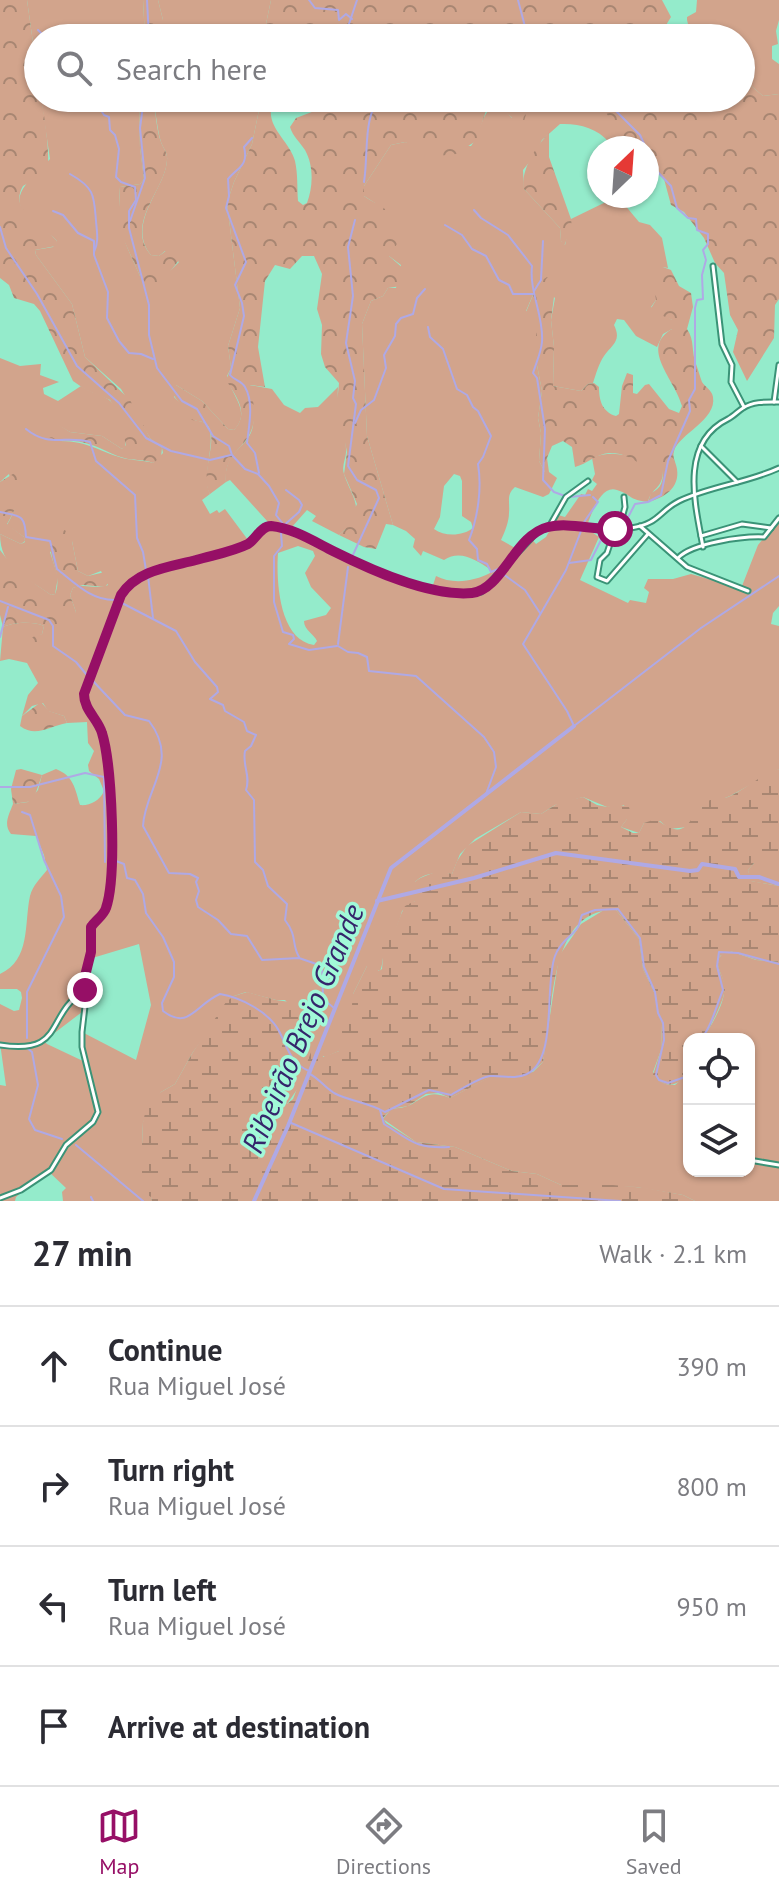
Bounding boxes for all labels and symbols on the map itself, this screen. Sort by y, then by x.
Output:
north arrow [587,136,659,208]
route start [597,511,633,547]
water label: Ribeirão Brejo Grande [232,898,372,1158]
route end [67,972,103,1008]

